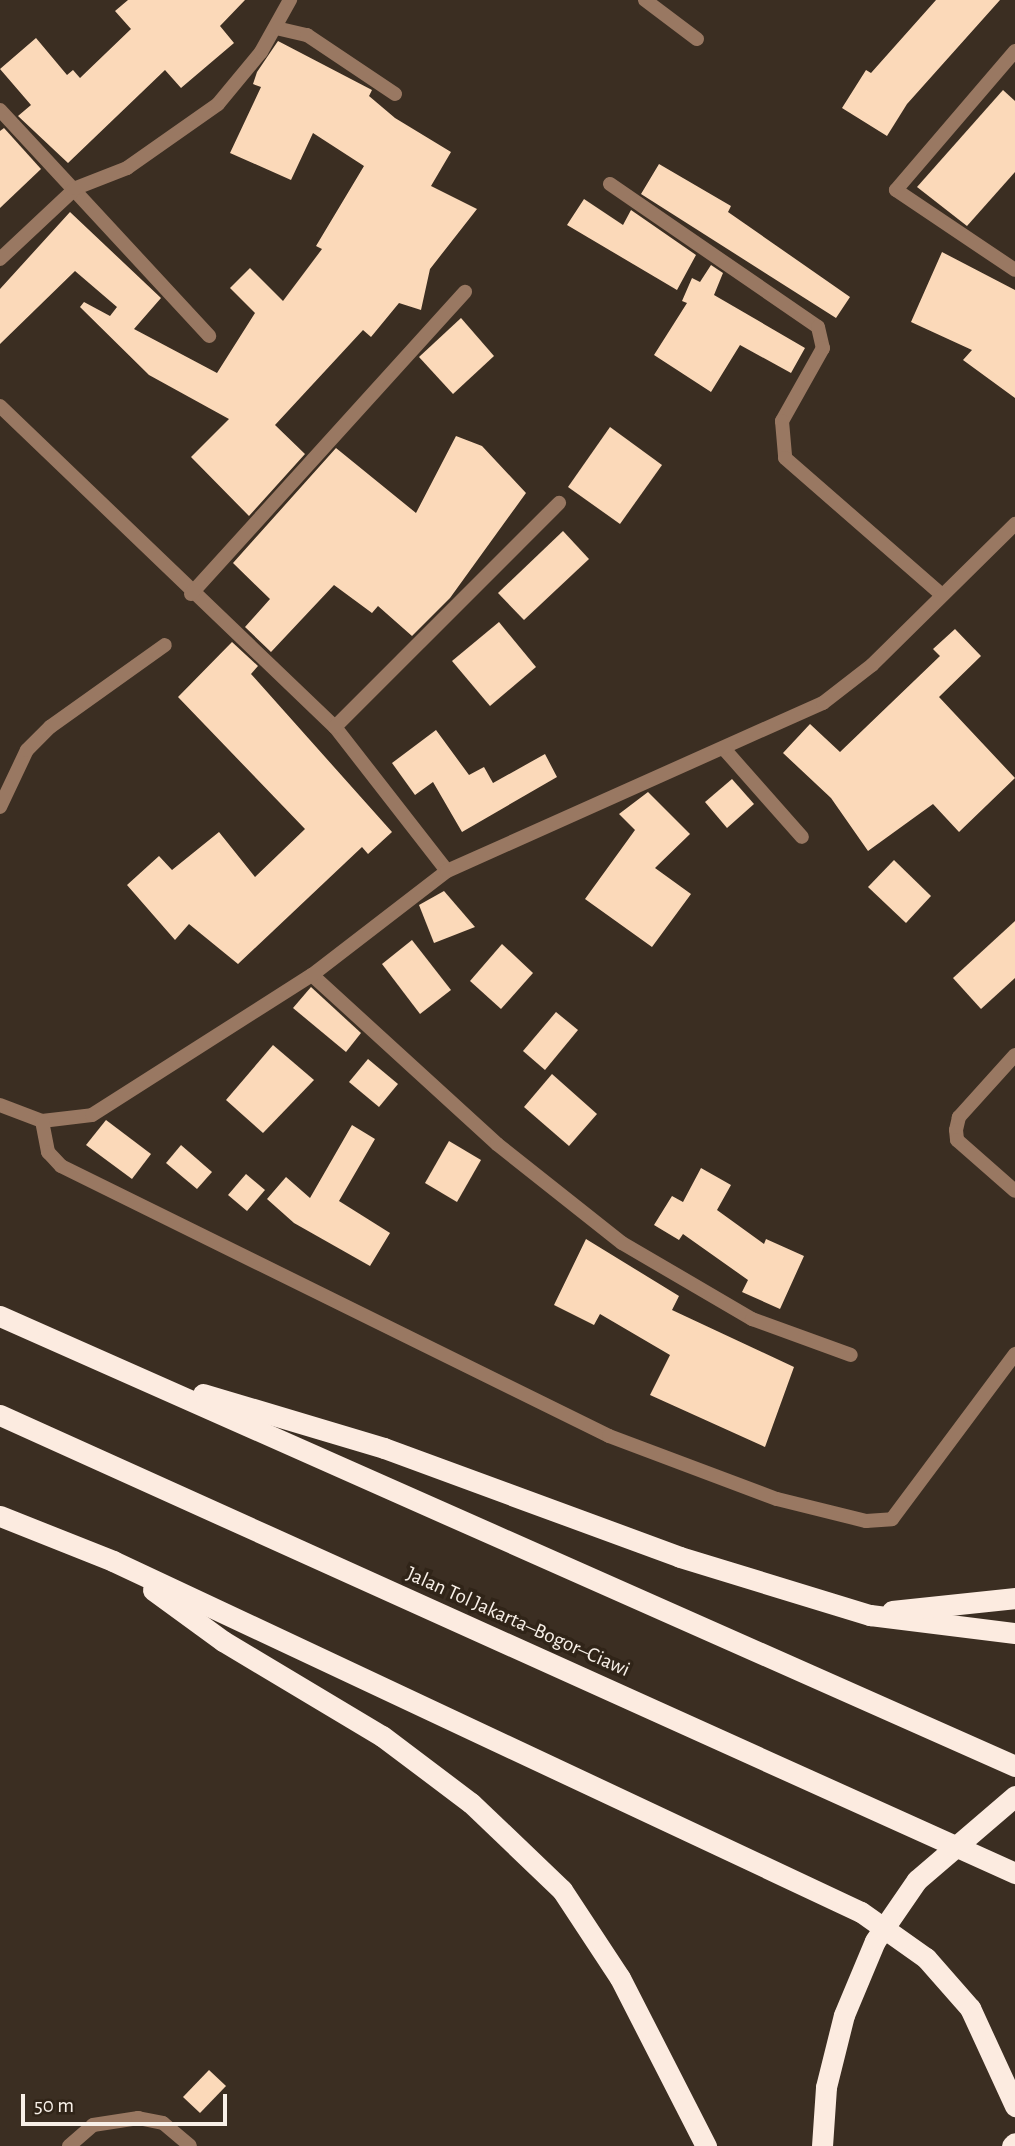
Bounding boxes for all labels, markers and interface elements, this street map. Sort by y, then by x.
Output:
street label: Jalan Tol Jakarta–Bogor–Ciawi [402,1561,634,1683]
scale bar [24,2080,231,2124]
text: 50 m [34,2095,74,2116]

